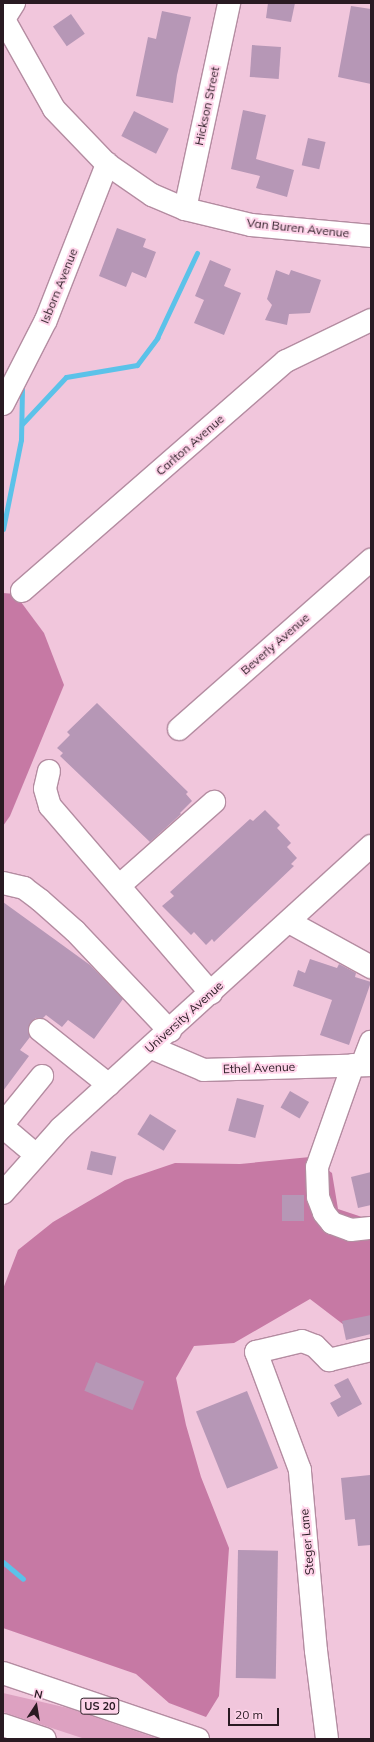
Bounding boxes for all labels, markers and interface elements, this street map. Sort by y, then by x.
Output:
street label: Hickson Street [192,65,222,147]
street label: Van Buren Avenue [246,215,350,241]
street label: Isborn Avenue [37,246,81,326]
street label: Carlton Avenue [153,412,227,478]
street label: Beverly Avenue [238,610,312,678]
street label: University Avenue [142,978,226,1056]
street label: Ethel Avenue [222,1060,296,1076]
street label: Steger Lane [297,1508,317,1576]
north arrow [16,1686,56,1726]
text: N [33,1687,44,1702]
road number: US 20 [80,1697,120,1715]
scale bar [230,1700,281,1726]
text: 20 m [235,1707,263,1722]

